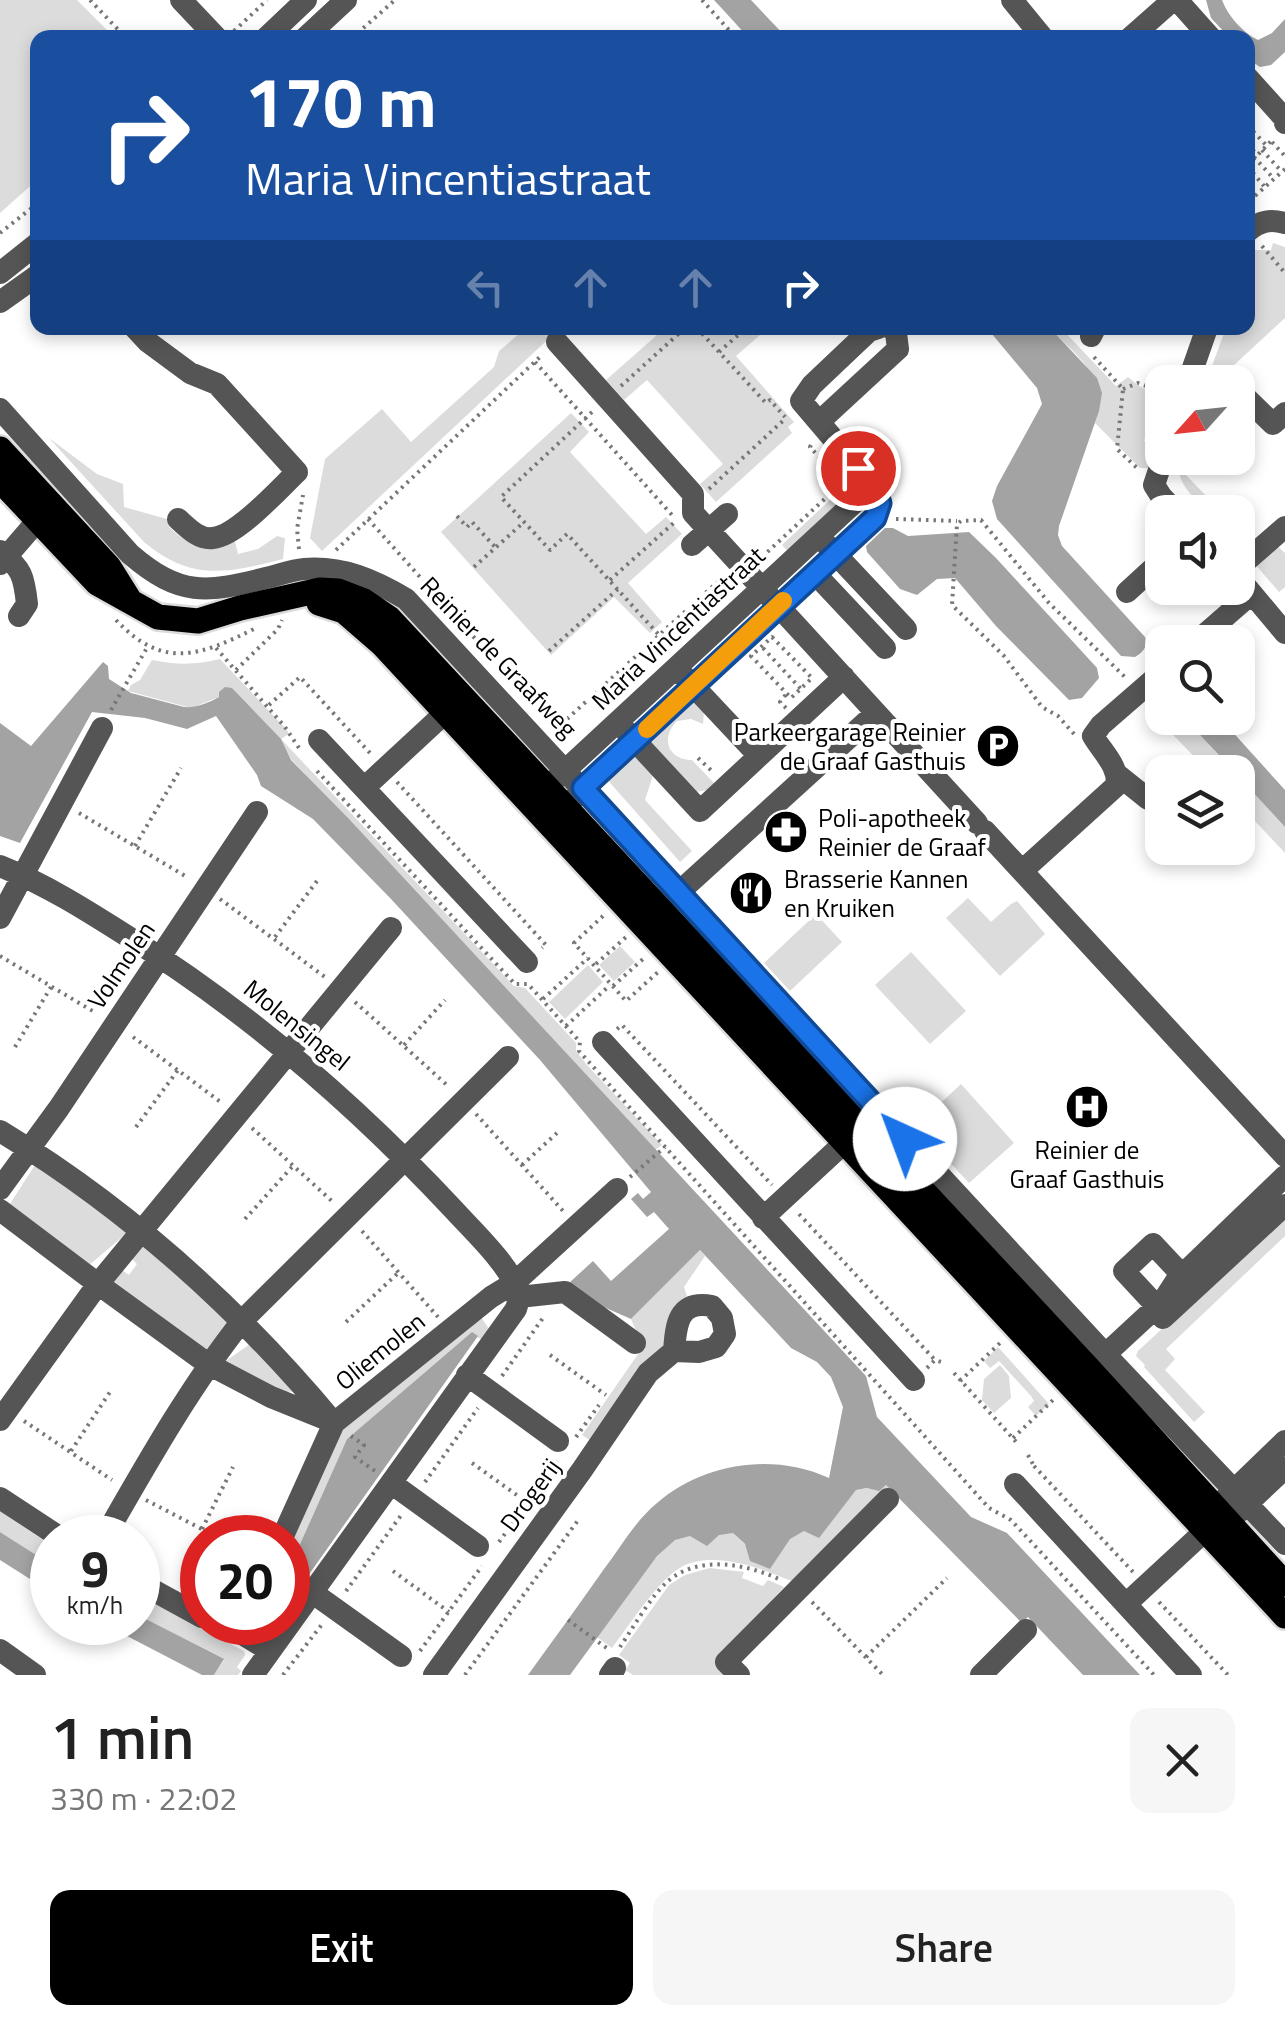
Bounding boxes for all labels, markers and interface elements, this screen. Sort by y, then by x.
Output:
text: 170 m [245,48,437,154]
icon: right [80,70,210,200]
text: Maria Vincentiastraat [245,144,651,212]
icon: left [458,260,513,315]
icon: ahead [563,260,618,315]
icon: ahead [668,260,723,315]
icon: right [773,260,828,315]
north arrow [1145,365,1255,475]
map controls [1145,365,1255,865]
pin [816,426,901,511]
icon: arrive [831,441,886,496]
button: sound [1145,495,1255,605]
street label: Maria Vincentiastraat [583,537,774,719]
street label: Reinier de Graafweg [412,568,586,747]
button: search [1145,625,1255,735]
place label: Parkeergarage Reinier de Graaf Gasthuis [734,713,966,780]
parking icon: Parkeergarage Reinier de Graaf Gasthuis [975,723,1021,769]
button: layers [1145,755,1255,865]
place label: Poli-apotheek Reinier de Graaf [818,799,986,866]
pharmacy icon: Poli-apotheek Reinier de Graaf [763,809,809,855]
place label: Brasserie Kannen en Kruiken [784,860,968,927]
restaurant icon: Brasserie Kannen en Kruiken [728,870,774,916]
street label: Volmolen [78,913,164,1017]
street label: Molensingel [235,970,359,1080]
hospital icon: Reinier de Graaf Gasthuis [1064,1084,1110,1130]
position arrow [853,1087,957,1191]
place label: Reinier de Graaf Gasthuis [1009,1131,1165,1198]
street label: Oliemolen [327,1303,433,1399]
street label: Drogerij [490,1450,570,1540]
speed limit sign: 20 [180,1515,310,1645]
text: 9 [81,1530,109,1606]
text: km/h [67,1586,123,1624]
text: 1 min [50,1691,194,1782]
button: close [1130,1708,1235,1813]
text: 330 m · 22:02 [50,1774,237,1822]
button: Exit [50,1890,633,2005]
button: Share [653,1890,1235,2005]

